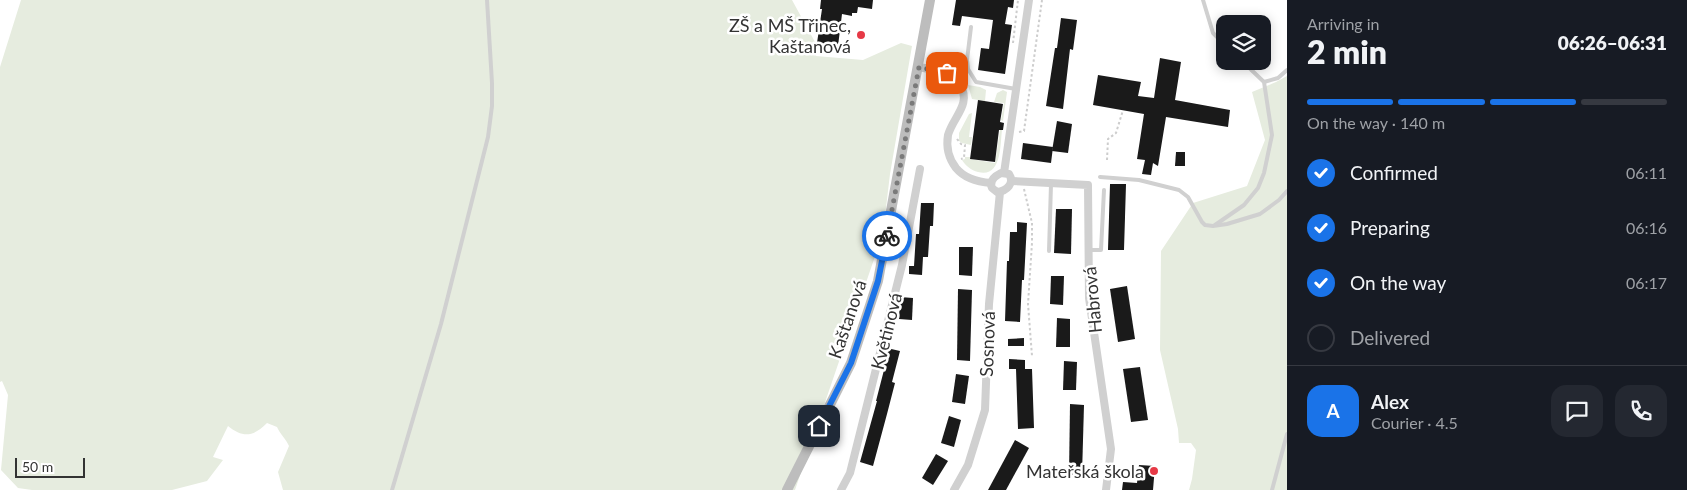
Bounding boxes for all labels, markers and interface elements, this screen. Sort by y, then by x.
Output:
place label: ZŠ a MŠ Třinec, Kaštanová [729,14,851,57]
text: Arriving in [1307,14,1380,33]
map controls [1216,15,1271,70]
button: layers [1216,15,1271,70]
marker: ZŠ a MŠ Třinec, Kaštanová [855,29,867,41]
text: 06:26–06:31 [1558,31,1667,54]
text: 2 min [1307,32,1387,71]
pin [926,52,968,94]
icon: bag [933,59,961,87]
text: On the way · 140 m [1307,113,1445,132]
icon: check [1307,159,1335,187]
text: Confirmed [1350,161,1438,184]
text: 06:11 [1626,163,1667,182]
courier [862,211,912,261]
icon: check [1307,214,1335,242]
text: Preparing [1350,216,1430,239]
text: 06:16 [1626,218,1667,237]
icon: bike [873,222,901,250]
street label: Habrová [1078,266,1106,334]
icon: check [1307,269,1335,297]
text: On the way [1350,271,1446,294]
text: 06:17 [1626,273,1667,292]
street label: Kaštanová [823,277,871,361]
street label: Květinová [866,290,906,372]
street label: Sosnová [975,311,999,377]
text: Delivered [1350,326,1430,349]
button: chat [1551,385,1603,437]
button: phone [1615,385,1667,437]
text: Alex [1371,390,1409,413]
text: A [1326,399,1340,422]
pin [798,405,840,447]
icon: home [805,412,833,440]
text: Courier · 4.5 [1371,413,1458,432]
scale bar [15,455,85,478]
text: 50 m [22,458,53,475]
place label: Mateřská škola [1026,460,1144,482]
marker: Mateřská škola [1148,465,1160,477]

